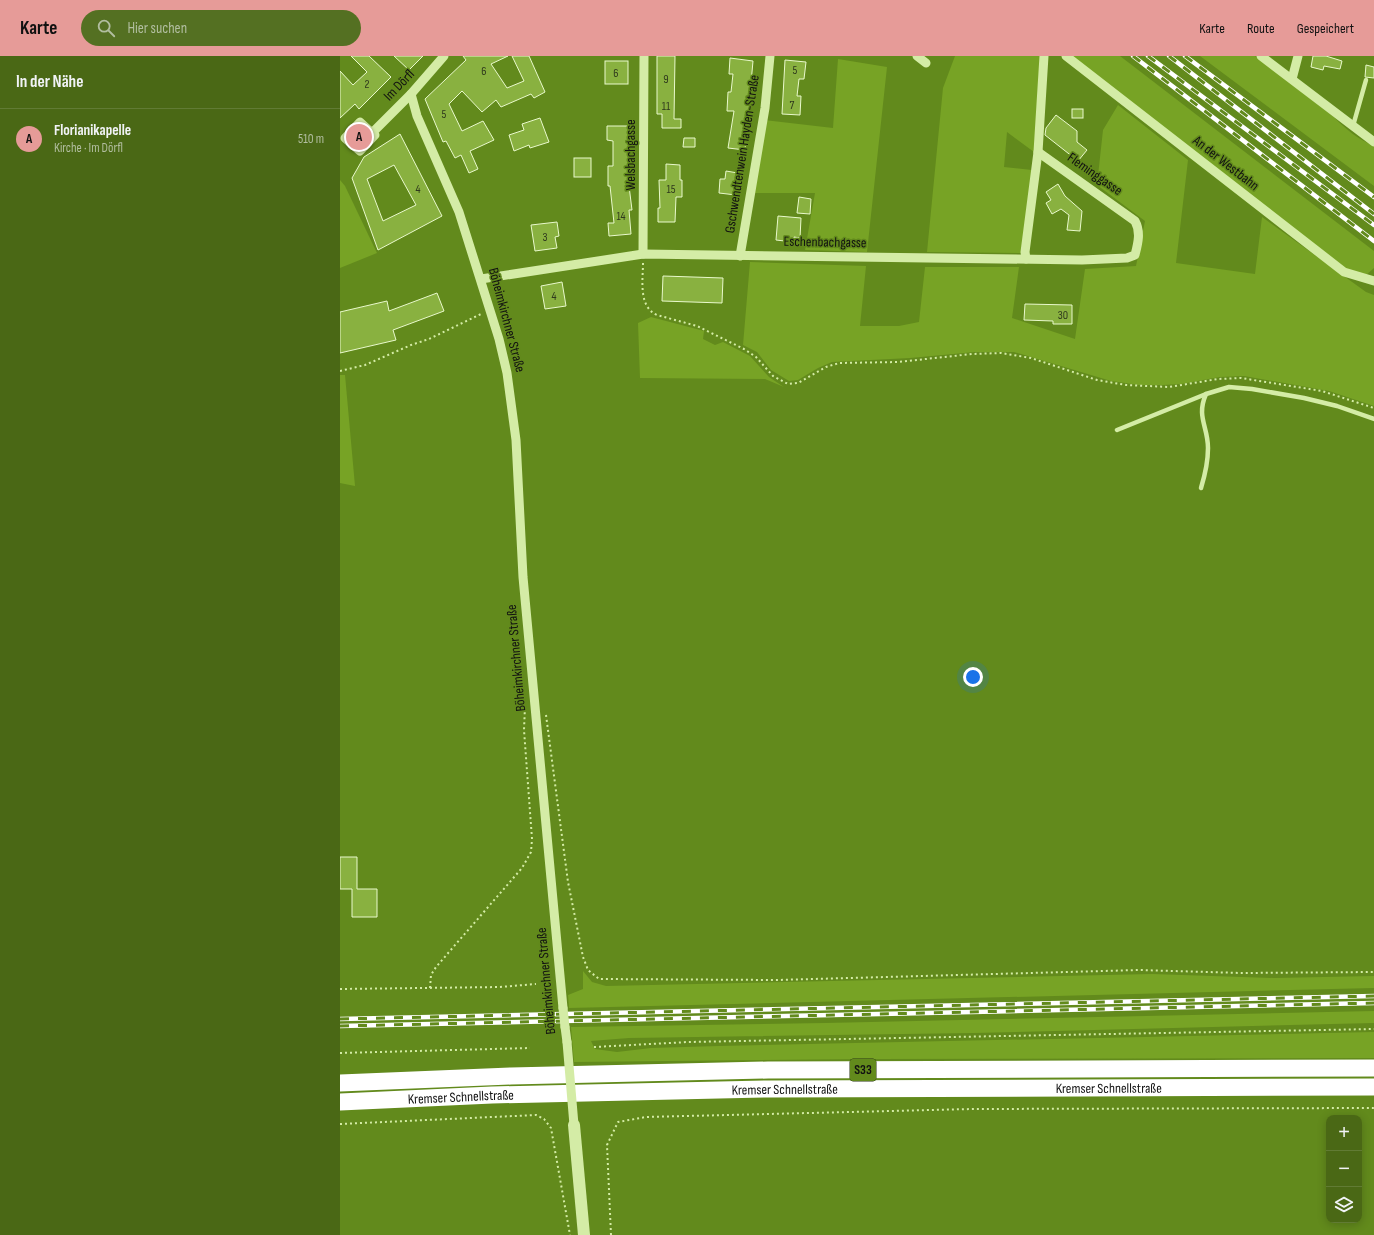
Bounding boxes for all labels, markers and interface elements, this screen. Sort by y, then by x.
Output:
search box [81,10,361,46]
text: Karte [20,17,57,40]
icon: search [95,17,117,39]
text: Hier suchen [127,19,187,38]
text: Karte [1199,20,1225,37]
text: Route [1247,20,1275,37]
text: Gespeichert [1297,20,1354,37]
house number: 5 [793,63,798,78]
house number: 6 [481,64,487,79]
street label: Im Dörfl [380,66,418,104]
house number: 6 [613,66,619,81]
text: In der Nähe [16,72,83,92]
house number: 9 [663,72,669,87]
street label: Gschwendtenwein Hayden-Straße [721,74,763,234]
house number: 2 [365,77,370,92]
house number: 7 [790,98,795,113]
house number: 11 [662,99,671,114]
house number: 5 [442,107,447,122]
street label: Welsbachgasse [622,119,639,191]
text: Florianikapelle [54,121,131,140]
pin: A [346,122,372,152]
text: A [26,131,32,147]
text: 510 m [298,131,324,147]
street label: An der Westbahn [1189,131,1262,194]
text: Kirche · Im Dörfl [54,140,123,156]
street label: Fleminggasse [1064,149,1126,199]
house number: 4 [415,182,421,197]
house number: 15 [666,182,676,197]
house number: 14 [616,209,626,224]
house number: 3 [542,230,548,245]
street label: Eschenbachgasse [783,233,867,251]
street label: Böheimkirchner Straße [485,266,529,374]
house number: 4 [551,289,557,304]
house number: 30 [1058,308,1068,323]
street label: Böheimkirchner Straße [503,604,529,712]
your location [963,667,983,687]
street label: Böheimkirchner Straße [533,927,559,1035]
road number: S33 [850,1059,876,1081]
street label: Kremser Schnellstraße [1056,1079,1162,1097]
street label: Kremser Schnellstraße [732,1080,838,1098]
street label: Kremser Schnellstraße [407,1086,514,1107]
map controls [1326,1115,1362,1223]
button: + [1326,1115,1362,1151]
button: − [1326,1151,1362,1187]
button: layers [1326,1187,1362,1223]

